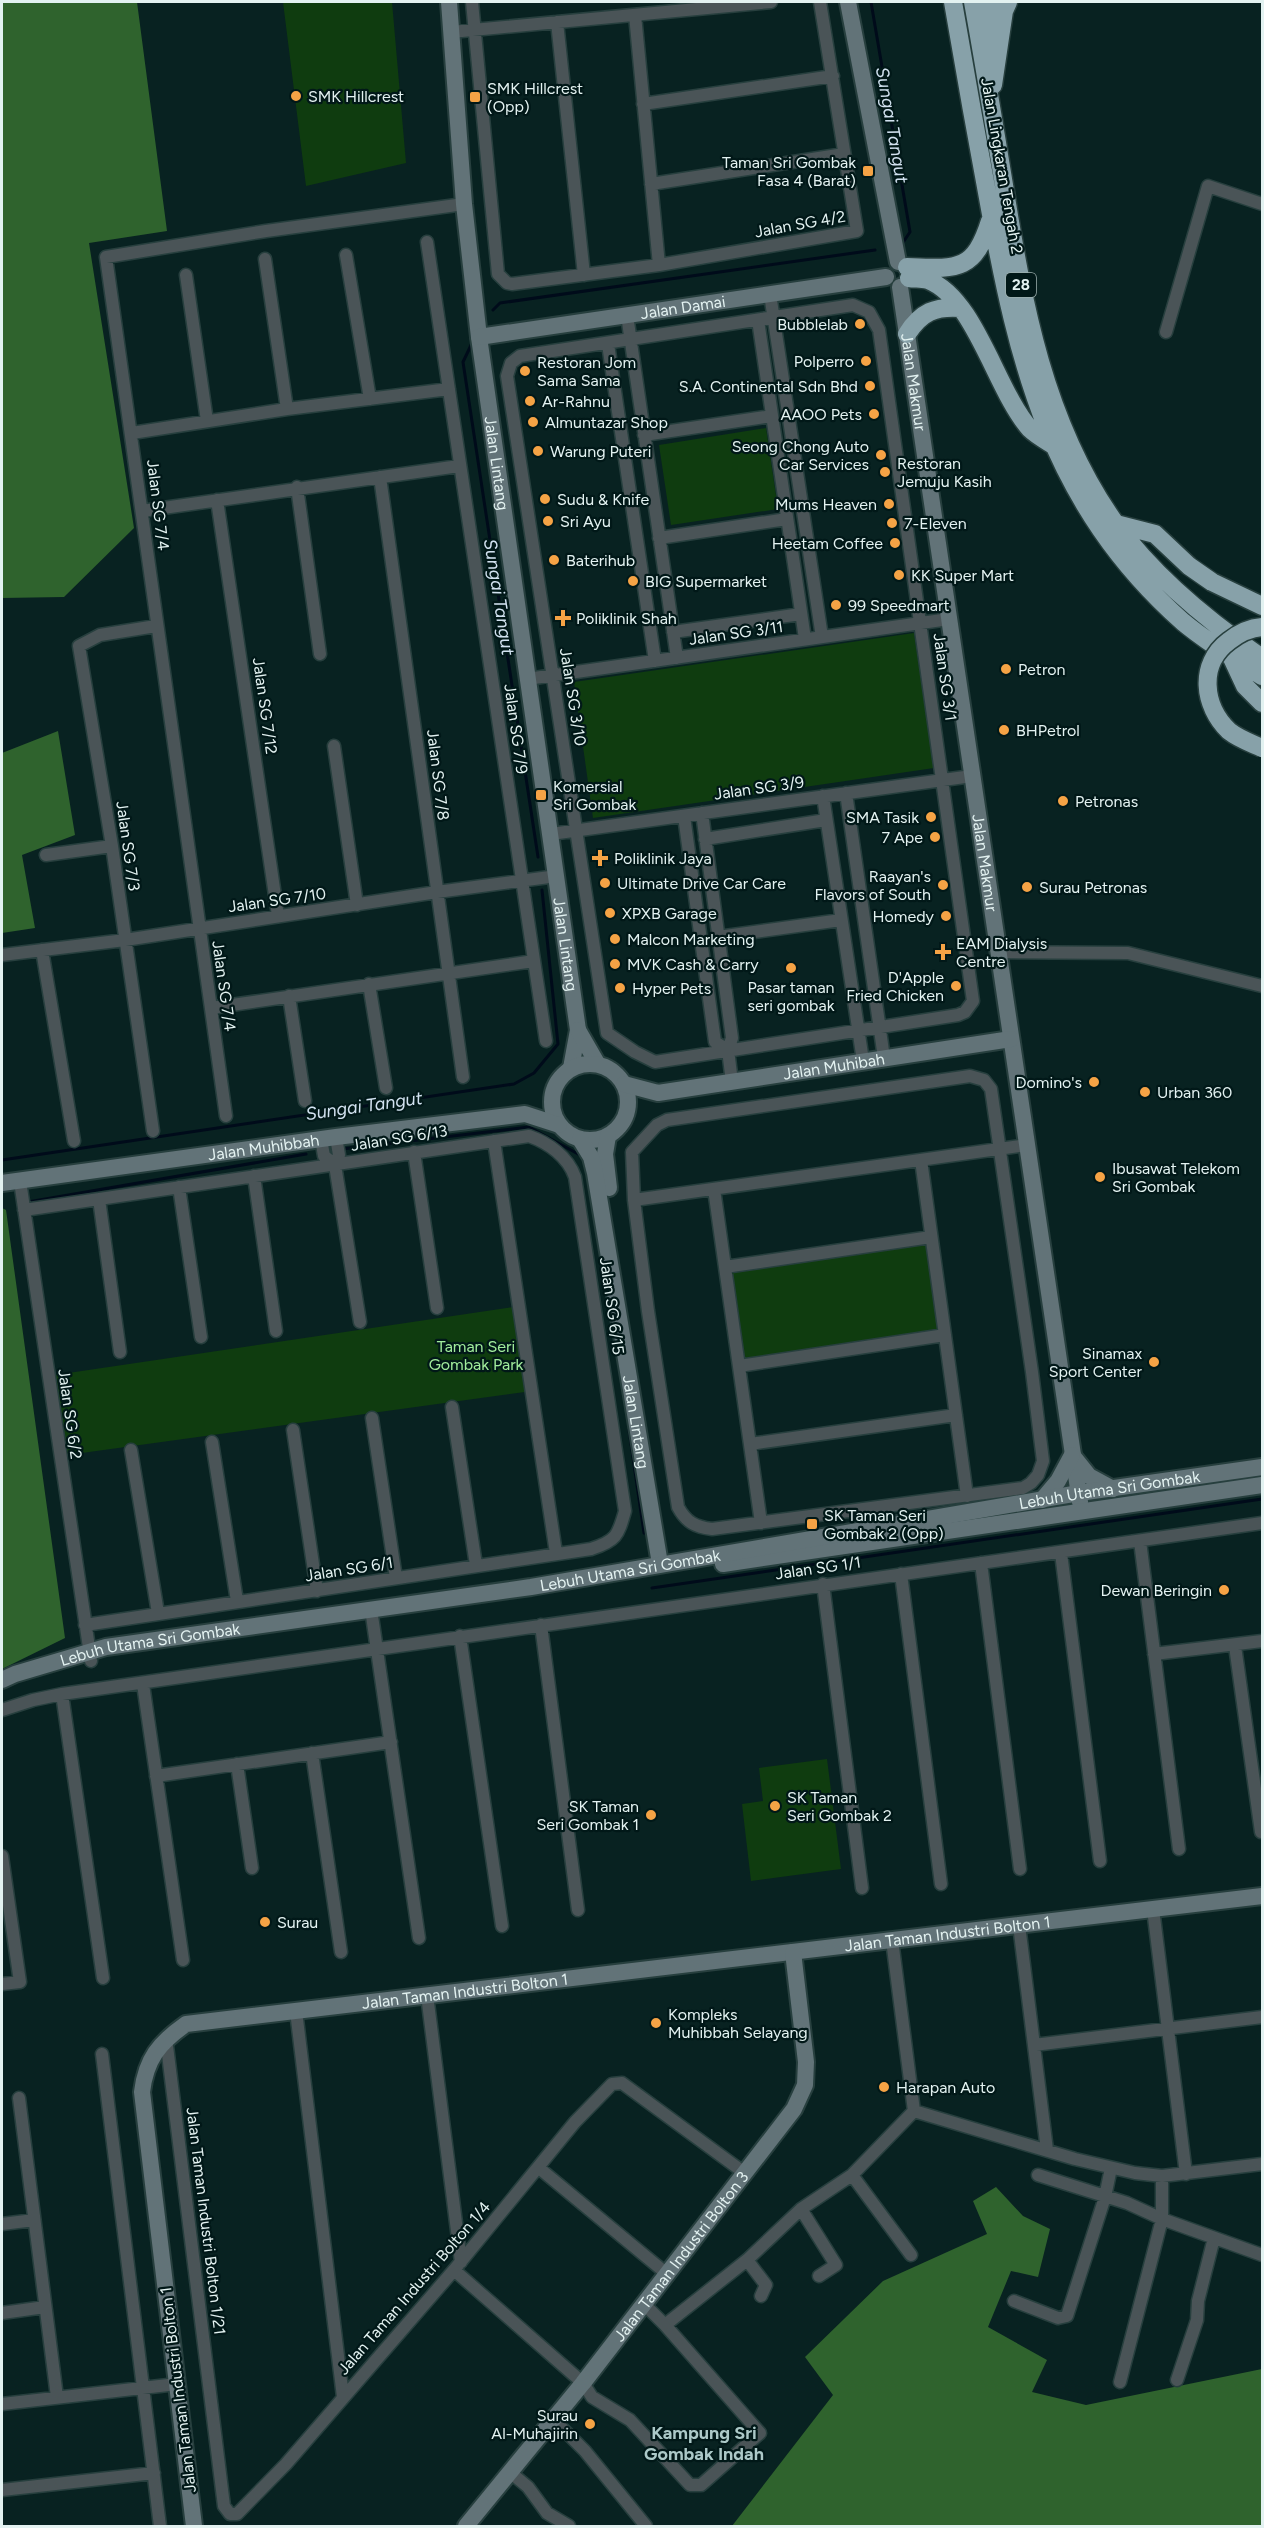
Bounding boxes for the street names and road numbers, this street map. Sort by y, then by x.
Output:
street label: Jalan Lingkaran Tengah 2 [977,77,1027,255]
street label: Jalan SG 4/2 [753,207,847,241]
road number: 28 [1006,273,1036,297]
street label: Jalan Damai [639,291,727,323]
street label: Jalan Makmur [897,332,931,433]
street label: Jalan Lintang [481,415,513,511]
street label: Jalan SG 7/4 [143,458,173,552]
street label: Jalan SG 3/11 [688,617,784,649]
street label: Jalan SG 3/1 [929,632,961,722]
street label: Jalan SG 3/10 [556,647,590,747]
street label: Jalan SG 7/12 [249,657,281,755]
street label: Jalan SG 7/9 [500,683,532,775]
street label: Jalan SG 7/8 [423,728,453,822]
street label: Jalan SG 3/9 [713,772,805,804]
street label: Jalan SG 7/3 [112,800,144,892]
street label: Jalan Makmur [969,813,1002,913]
street label: Jalan SG 7/10 [227,884,327,916]
street label: Jalan Lintang [550,896,582,993]
street label: Jalan SG 7/4 [208,939,240,1033]
street label: Jalan Muhibah [782,1049,886,1083]
street label: Jalan SG 6/13 [349,1121,449,1155]
street label: Jalan Muhibbah [207,1130,320,1164]
street label: Jalan SG 6/15 [596,1256,628,1356]
street label: Jalan SG 6/2 [54,1368,86,1460]
street label: Jalan Lintang [619,1374,654,1470]
street label: Lebuh Utama Sri Gombak [1017,1466,1201,1513]
street label: Lebuh Utama Sri Gombak [538,1545,722,1595]
street label: Jalan SG 6/1 [304,1553,394,1585]
street label: Jalan SG 1/1 [774,1553,862,1583]
street label: Lebuh Utama Sri Gombak [58,1619,241,1670]
street label: Jalan Taman Industri Bolton 1 [843,1912,1052,1955]
street label: Jalan Taman Industri Bolton 1 [361,1969,569,2013]
street label: Jalan Taman Industri Bolton 1/21 [183,2106,229,2336]
street label: Jalan Taman Industri Bolton 3 [609,2167,752,2345]
street label: Jalan Taman Industri Bolton 1/4 [334,2197,494,2378]
street label: Jalan Taman Industri Bolton 1 [156,2286,200,2494]

